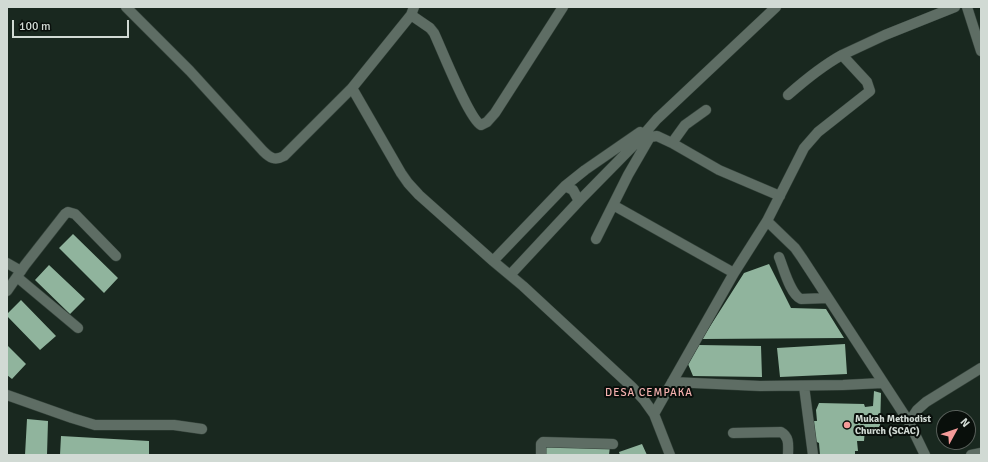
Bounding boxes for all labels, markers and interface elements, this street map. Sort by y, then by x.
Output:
scale bar [14,12,131,38]
text: 100 m [19,19,51,34]
district label: DESA CEMPAKA [605,386,693,400]
north arrow [936,410,976,450]
place label: Mukah Methodist Church (SCAC) [855,413,931,436]
text: N [957,415,972,430]
marker: Mukah Methodist Church (SCAC) [842,420,852,430]

